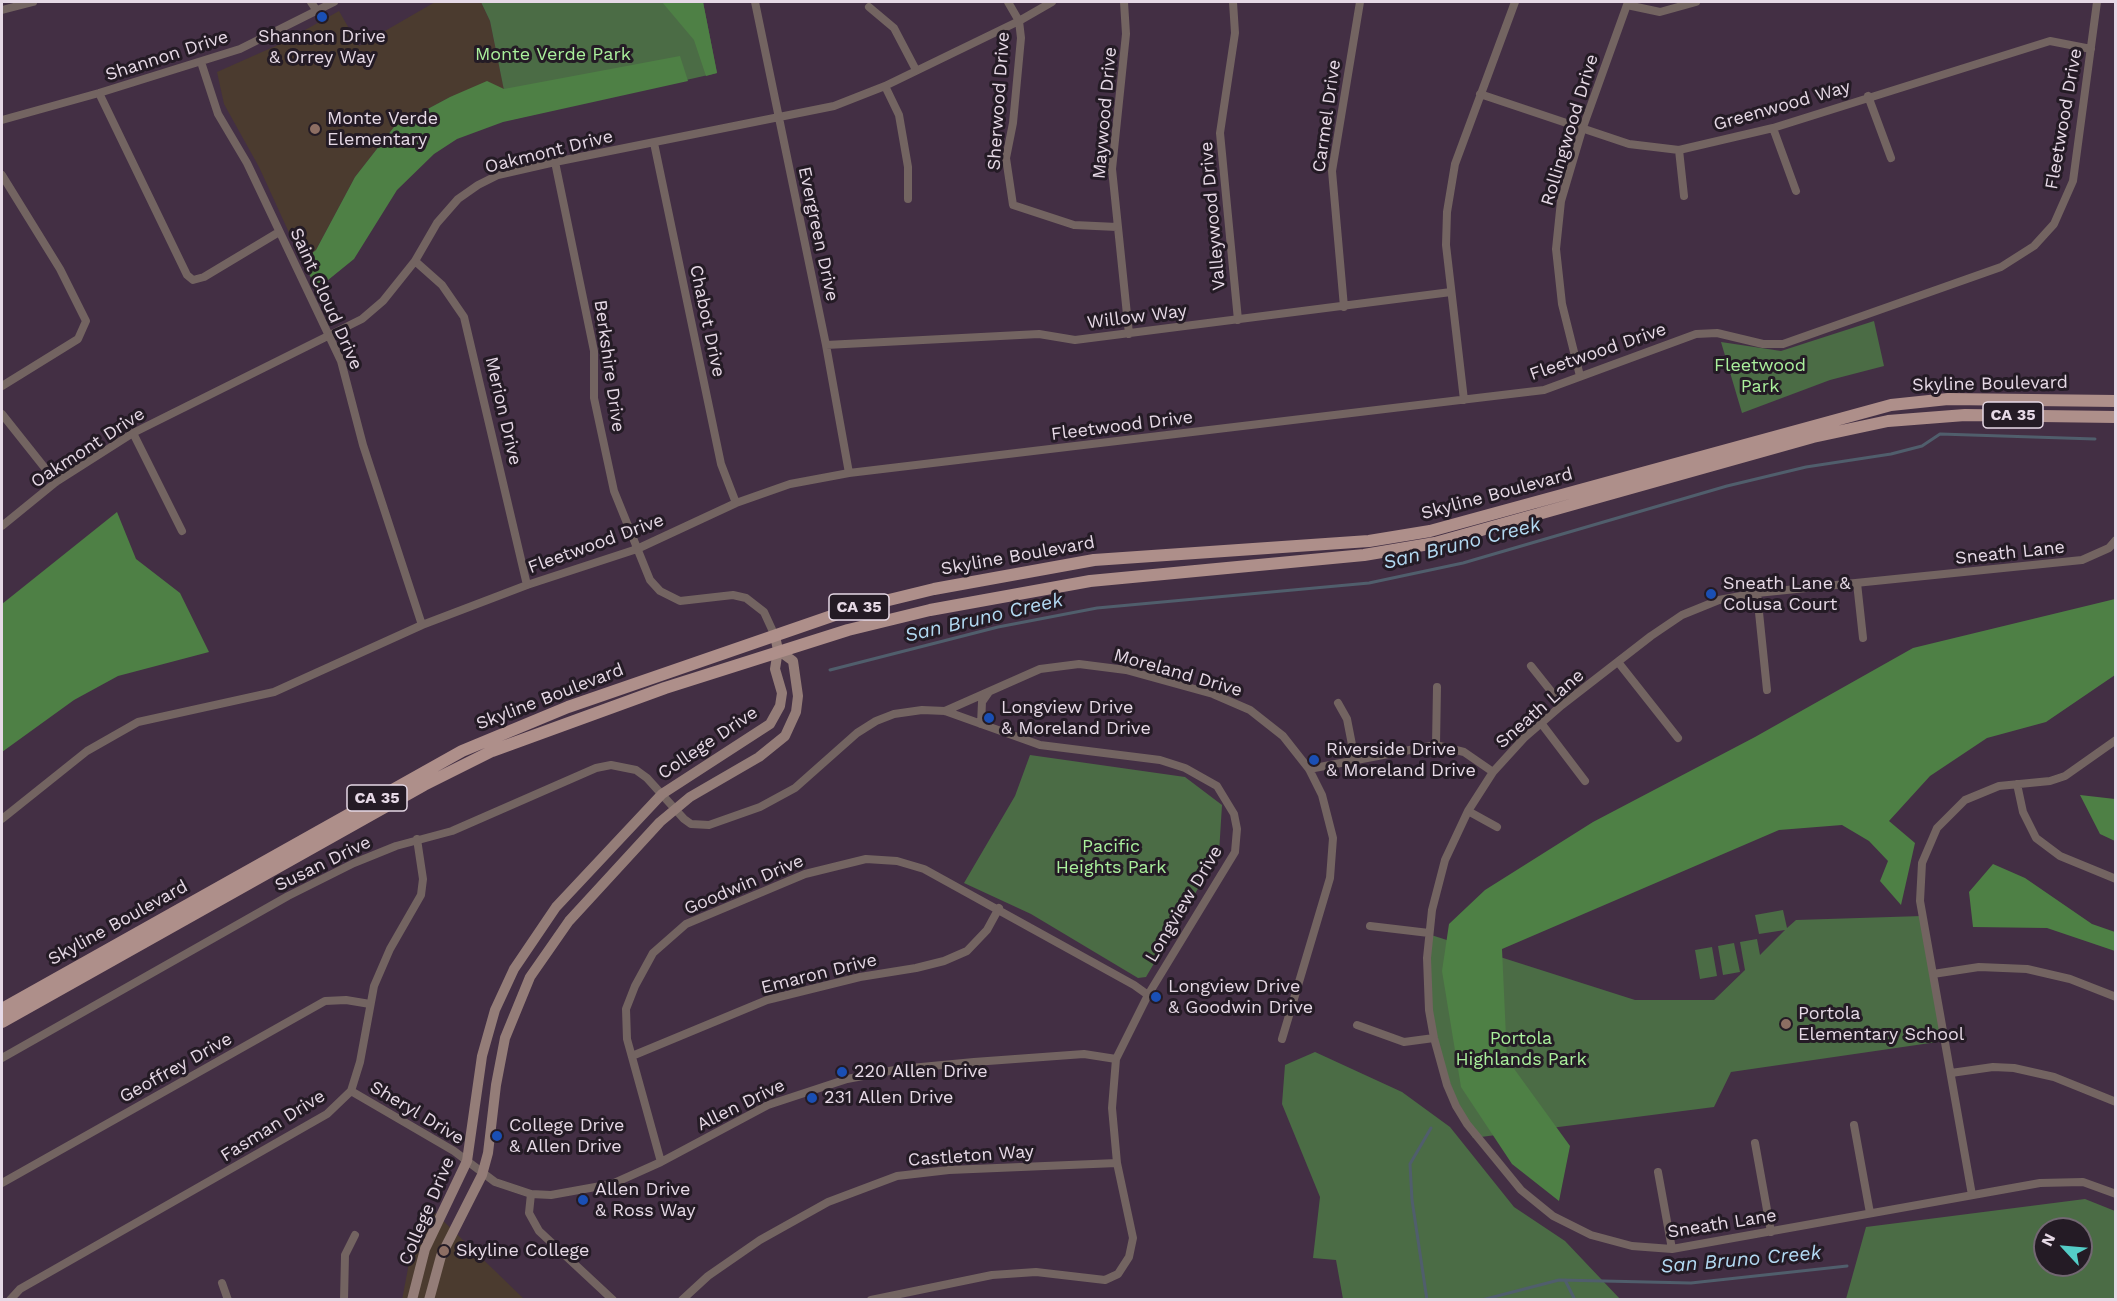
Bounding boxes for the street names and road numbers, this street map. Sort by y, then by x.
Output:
street label: Shannon Drive [103,26,231,86]
street label: Sherwood Drive [983,31,1015,171]
street label: Maywood Drive [1088,46,1122,180]
street label: Fleetwood Drive [2041,47,2087,191]
street label: Rollingwood Drive [1537,52,1603,208]
street label: Carmel Drive [1308,58,1346,174]
street label: Greenwood Way [1711,76,1853,136]
street label: Oakmont Drive [483,126,615,178]
street label: Valleywood Drive [1196,141,1230,291]
street label: Evergreen Drive [793,165,843,303]
street label: Saint Cloud Drive [285,225,367,373]
street label: Chabot Drive [685,263,729,379]
street label: Berkshire Drive [589,299,629,433]
street label: Willow Way [1086,300,1188,334]
street label: Fleetwood Drive [1527,318,1669,386]
street label: Merion Drive [480,355,526,467]
street label: Skyline Boulevard [1912,372,2068,396]
road number: CA 35 [1983,402,2043,428]
street label: Oakmont Drive [27,403,149,493]
street label: Fleetwood Drive [1050,407,1194,445]
street label: Skyline Boulevard [1419,463,1575,525]
street label: Fleetwood Drive [525,509,667,579]
street label: Skyline Boulevard [939,532,1097,580]
street label: Sneath Lane [1954,537,2066,569]
road number: CA 35 [829,594,889,620]
street label: Moreland Drive [1111,644,1245,702]
street label: Skyline Boulevard [473,659,627,735]
street label: Sneath Lane [1491,665,1589,753]
street label: College Drive [654,702,762,784]
road number: CA 35 [347,785,407,811]
street label: Susan Drive [271,831,375,897]
street label: Longview Drive [1141,842,1227,966]
street label: Goodwin Drive [681,850,807,920]
street label: Skyline Boulevard [45,876,191,970]
street label: Emaron Drive [759,949,879,999]
street label: Geoffrey Drive [116,1028,236,1108]
street label: Allen Drive [693,1074,789,1136]
street label: Sheryl Drive [366,1076,468,1150]
street label: Fasman Drive [217,1085,329,1167]
street label: Castleton Way [907,1141,1035,1171]
street label: College Drive [395,1154,459,1268]
street label: Sneath Lane [1666,1205,1778,1243]

